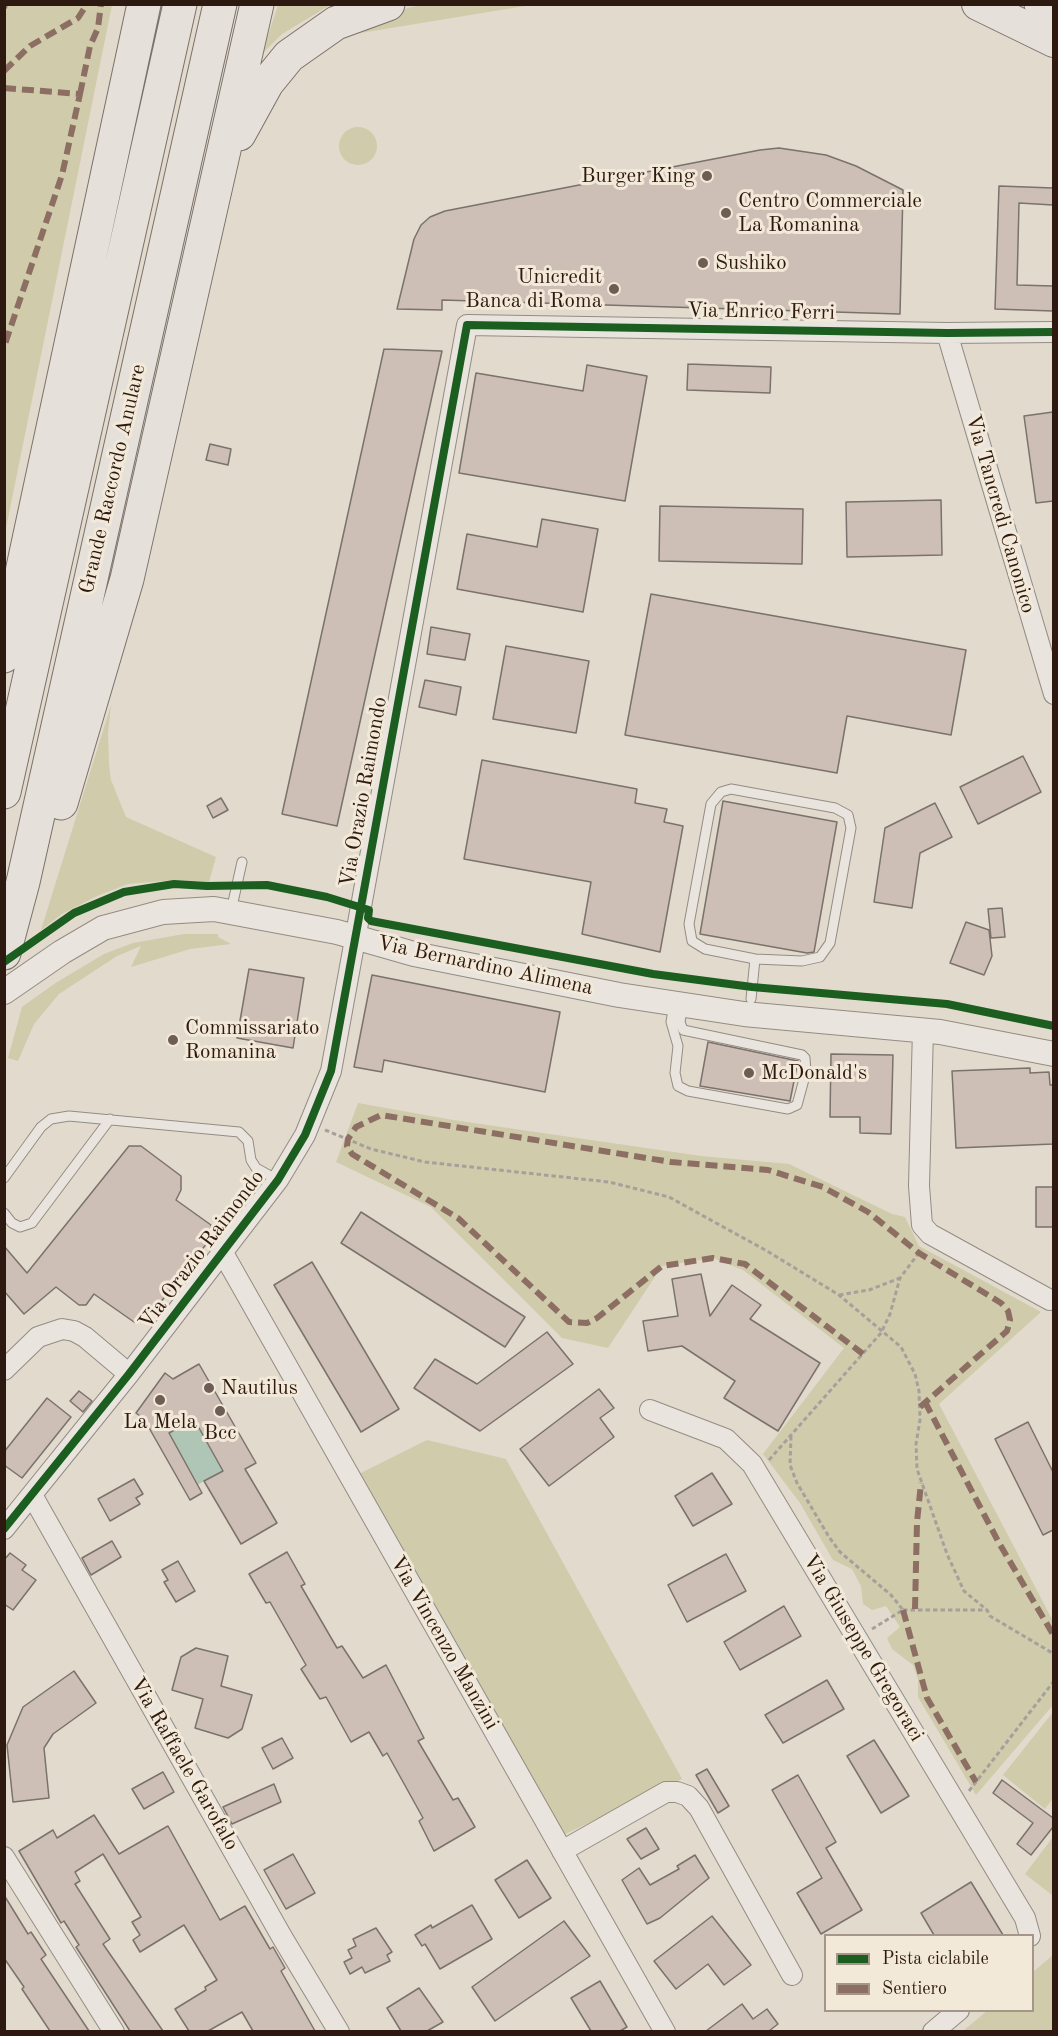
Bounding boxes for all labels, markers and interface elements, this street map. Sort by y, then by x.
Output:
place label: Burger King [581,163,695,189]
marker: Burger King [700,169,714,183]
place label: Centro Commerciale La Romanina [738,188,922,238]
marker: Centro Commerciale La Romanina [719,206,733,220]
place label: Sushiko [715,250,787,276]
marker: Sushiko [696,256,710,270]
place label: Unicredit Banca di Roma [465,264,602,314]
marker: Unicredit Banca di Roma [607,282,621,296]
street label: Via Enrico Ferri [687,298,835,326]
street label: Grande Raccordo Anulare [74,362,152,596]
street label: Via Tancredi Canonico [960,412,1040,616]
street label: Via Orazio Raimondo [335,695,393,889]
street label: Via Bernardino Alimena [375,931,595,1001]
place label: Commissariato Romanina [185,1015,320,1065]
marker: Commissariato Romanina [166,1033,180,1047]
place label: McDonald's [761,1060,867,1086]
marker: McDonald's [742,1066,756,1080]
street label: Via Orazio Raimondo [134,1165,270,1335]
place label: Nautilus [221,1375,298,1401]
marker: Nautilus [202,1381,216,1395]
marker: La Mela [153,1393,167,1407]
marker: Bcc [213,1404,227,1418]
place label: La Mela [123,1409,197,1435]
place label: Bcc [204,1420,236,1446]
street label: Via Giuseppe Gregoraci [797,1550,929,1746]
street label: Via Vincenzo Manzini [384,1552,504,1734]
street label: Via Raffaele Garofalo [124,1673,244,1855]
legend [824,1934,1034,2012]
text: Pista ciclabile [882,1950,989,1968]
text: Sentiero [882,1980,947,1998]

